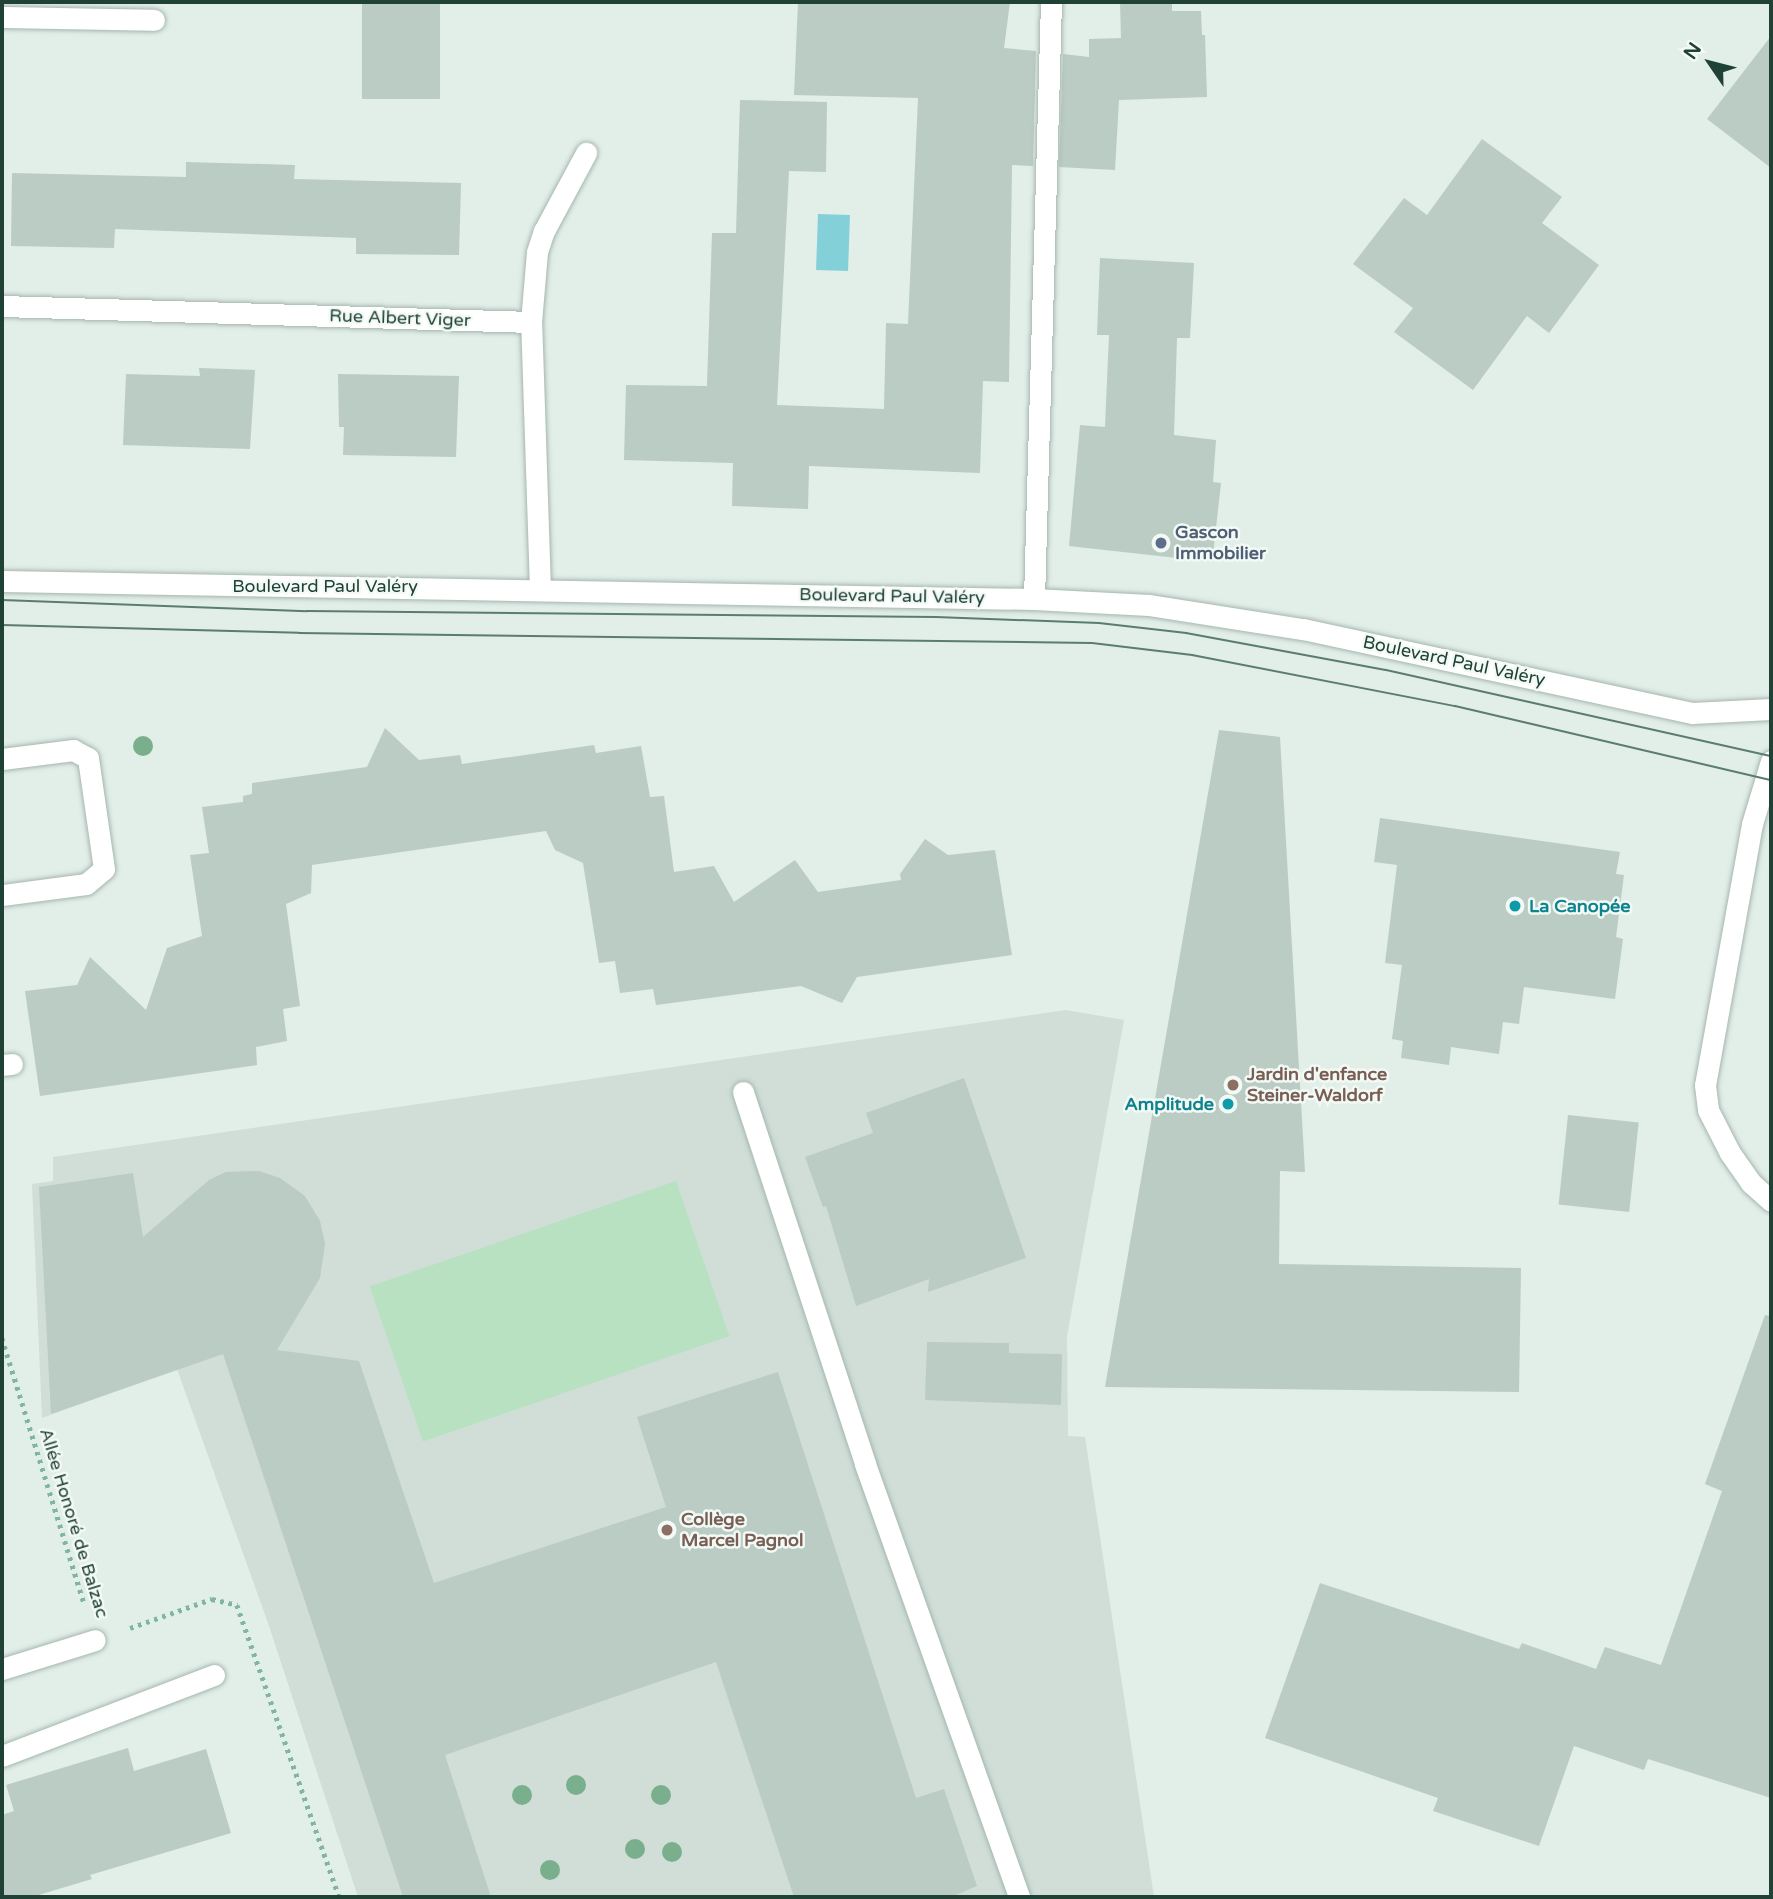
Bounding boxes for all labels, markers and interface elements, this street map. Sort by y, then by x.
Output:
north arrow [1675,28,1745,98]
text: N [1679,38,1706,64]
street label: Rue Albert Viger [329,305,471,331]
place label: Gascon Immobilier [1175,522,1266,564]
marker: Gascon Immobilier [1153,535,1169,551]
street label: Boulevard Paul Valéry [232,575,418,597]
street label: Boulevard Paul Valéry [799,584,985,608]
street label: Boulevard Paul Valéry [1361,631,1547,691]
place label: La Canopée [1529,895,1630,917]
marker: La Canopée [1507,898,1523,914]
place label: Jardin d'enfance Steiner-Waldorf [1247,1064,1387,1106]
marker: Jardin d'enfance Steiner-Waldorf [1225,1077,1241,1093]
place label: Amplitude [1124,1093,1214,1115]
marker: Amplitude [1220,1096,1236,1112]
street label: Allée Honoré de Balzac [35,1426,113,1620]
place label: Collège Marcel Pagnol [681,1509,803,1552]
marker: Collège Marcel Pagnol [659,1522,675,1538]

